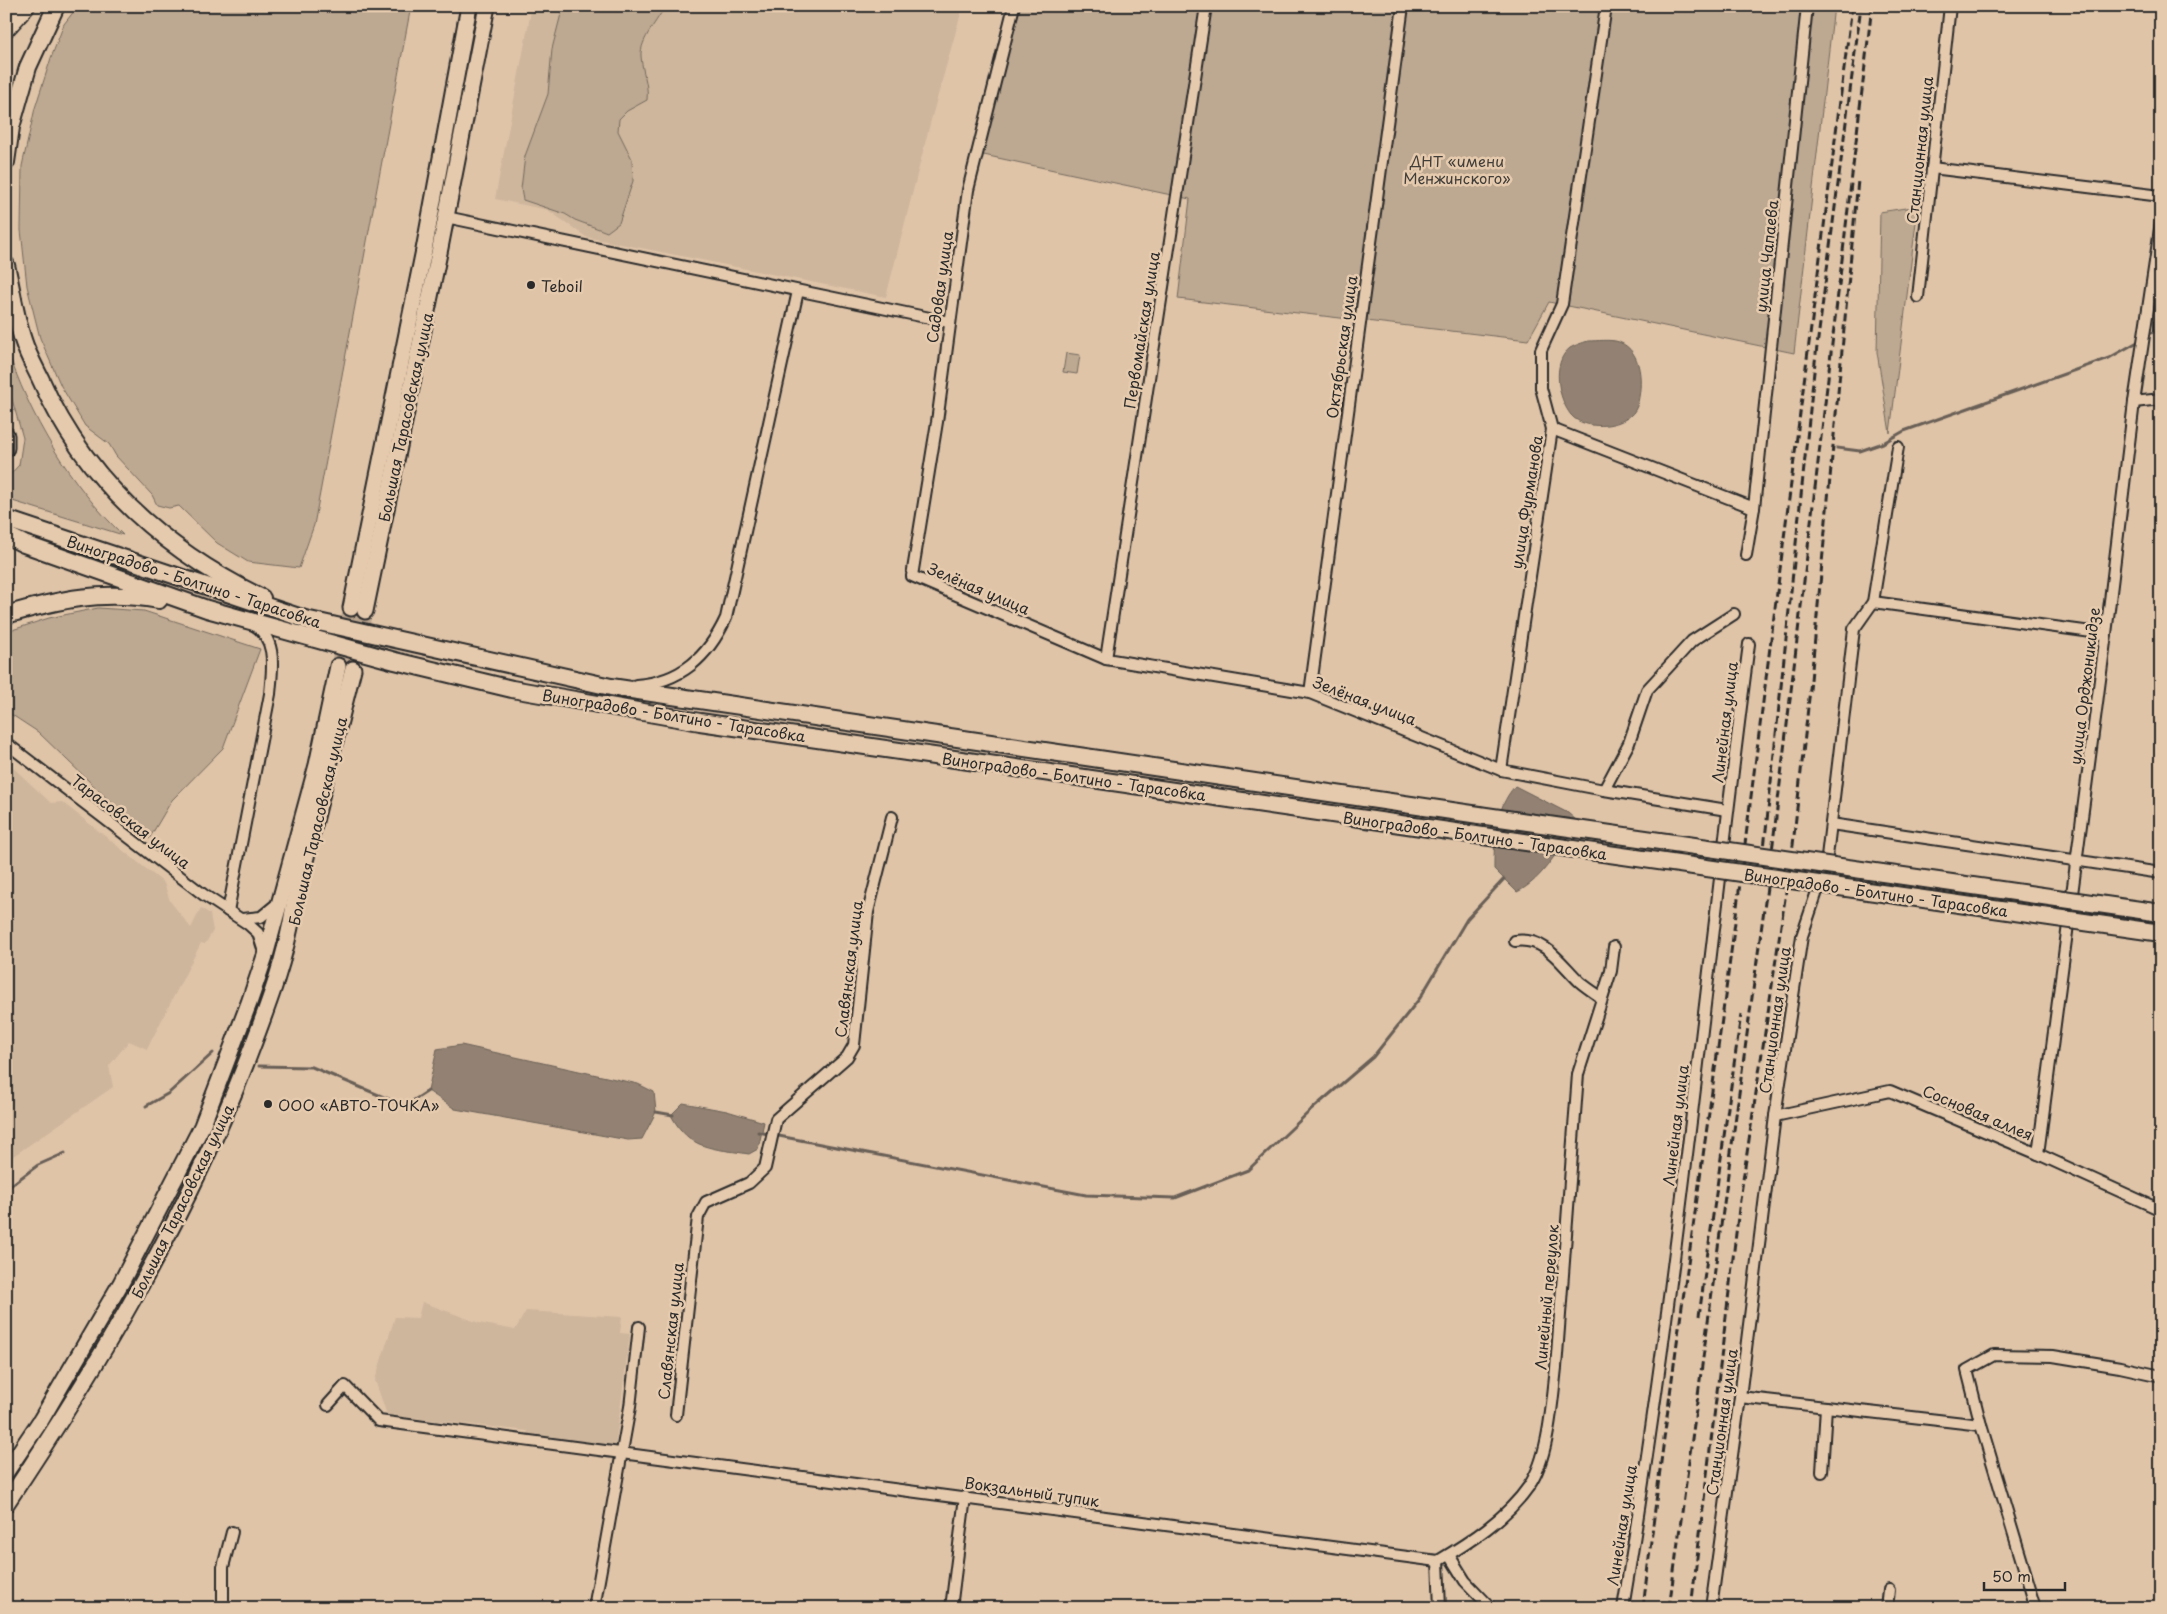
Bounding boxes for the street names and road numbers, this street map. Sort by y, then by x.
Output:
street label: Станционная улица [1900,75,1938,225]
street label: улица Чапаева [1749,198,1783,313]
street label: Садовая улица [920,229,958,344]
street label: Первомайская улица [1117,249,1165,410]
street label: Октябрьская улица [1320,273,1363,420]
street label: Большая Тарасовская улица [372,310,439,524]
street label: улица Фурманова [1504,433,1548,571]
street label: Виноградово - Болтино - Тарасовка [64,529,325,633]
street label: Зелёная улица [924,556,1034,620]
street label: улица Орджоникидзе [2063,606,2105,766]
street label: Линейная улица [1705,660,1743,784]
street label: Зелёная улица [1310,670,1420,730]
street label: Виноградово - Болтино - Тарасовка [541,683,808,747]
street label: Большая Тарасовская улица [282,714,352,928]
street label: Виноградово - Болтино - Тарасовка [941,746,1208,806]
street label: Тарасовская улица [66,768,196,874]
street label: Виноградово - Болтино - Тарасовка [1342,805,1609,865]
street label: Виноградово - Болтино - Тарасовка [1743,862,2010,922]
street label: Славянская улица [828,899,868,1039]
street label: Станционная улица [1752,945,1796,1095]
street label: Линейная улица [1656,1063,1694,1187]
street label: Сосновая аллея [1919,1078,2037,1146]
street label: Большая Тарасовская улица [125,1100,239,1302]
street label: Линейный переулок [1528,1223,1564,1371]
street label: Славянская улица [651,1261,689,1401]
street label: Станционная улица [1699,1347,1743,1497]
street label: Линейная улица [1600,1462,1642,1587]
street label: Вокзальный тупик [963,1470,1101,1512]

